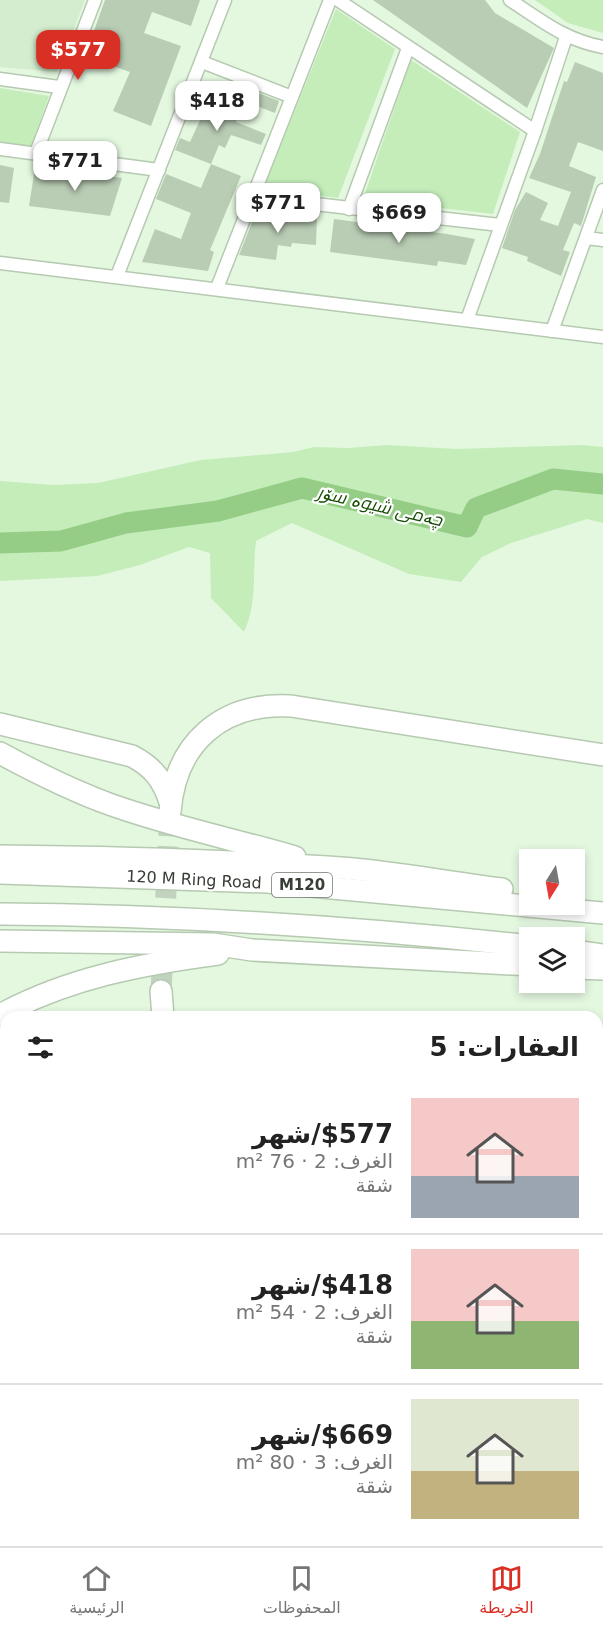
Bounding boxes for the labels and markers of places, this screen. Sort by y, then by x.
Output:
pin: $577 [42,30,114,81]
pin: $418 [181,81,253,132]
pin: $771 [39,141,111,192]
pin: $771 [242,183,314,234]
pin: $669 [363,193,435,244]

